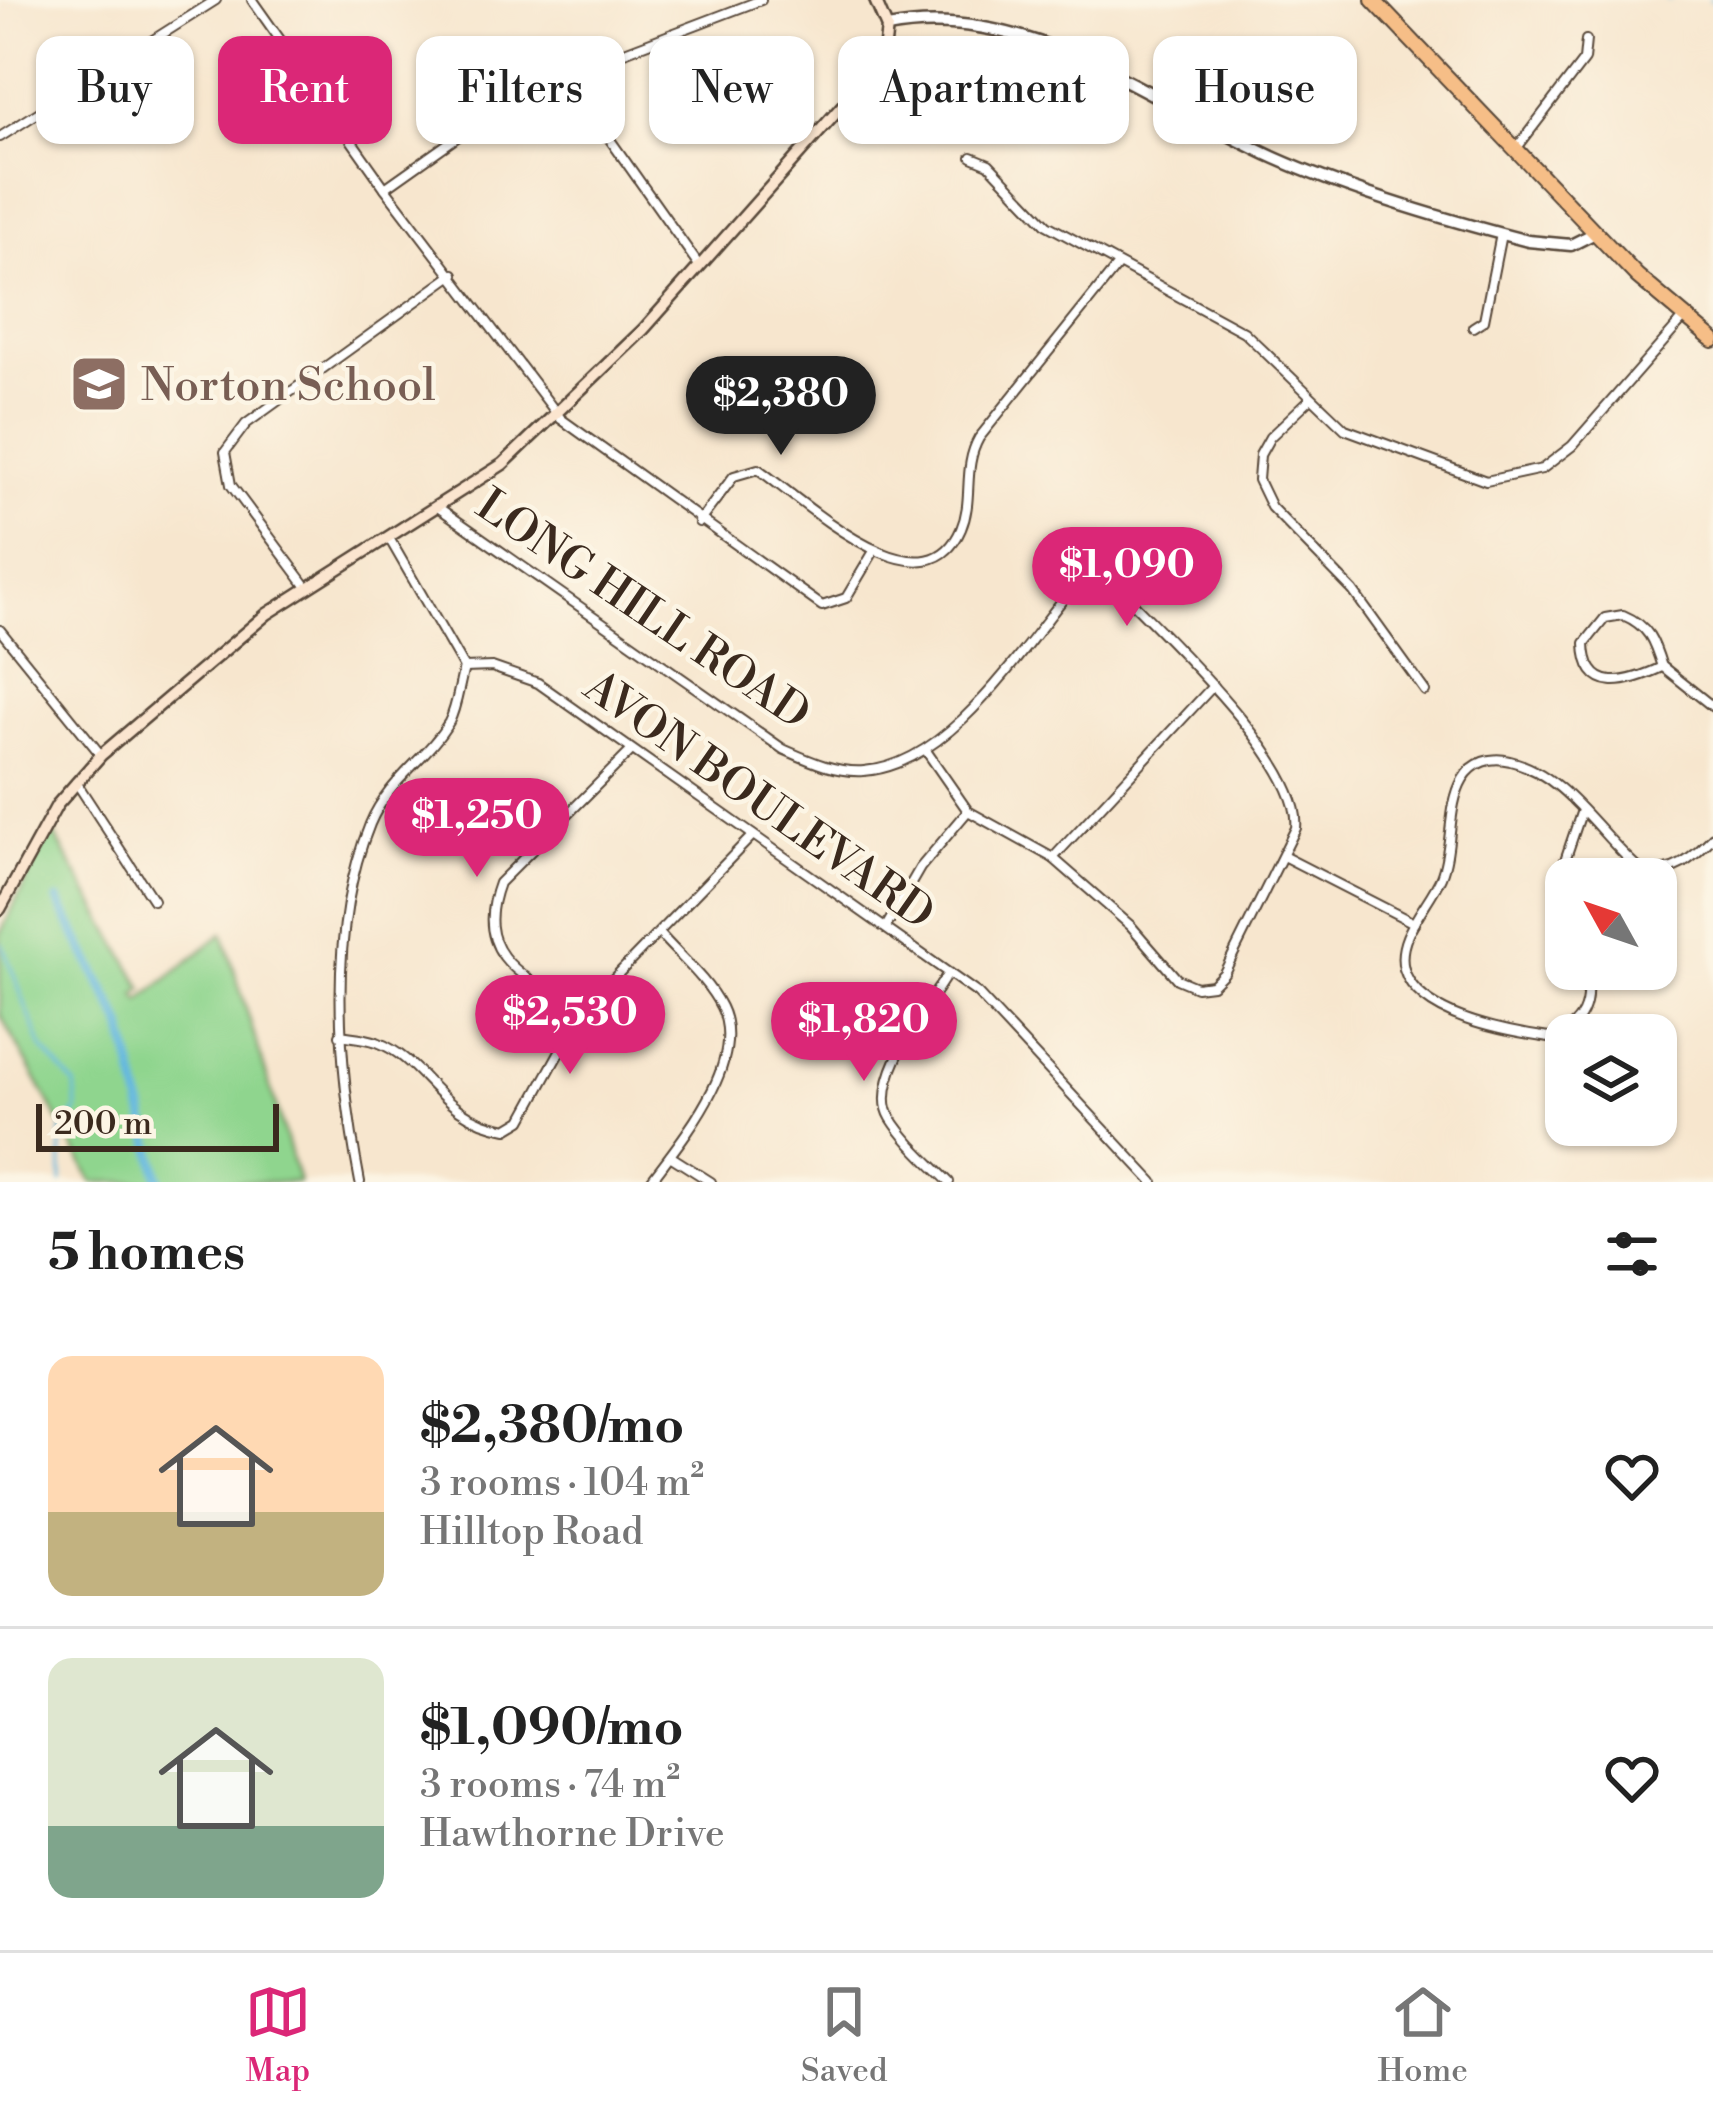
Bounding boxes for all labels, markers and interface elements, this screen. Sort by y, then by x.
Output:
chip: Buy [36,36,194,144]
chip: Rent [218,36,392,144]
chip: Filters [416,36,625,144]
chip: New [649,36,814,144]
chip: Apartment [838,36,1129,144]
chip: House [1153,36,1357,144]
school or university icon: Norton School [68,353,130,415]
pin: $2,380 [683,356,879,458]
place label: Norton School [141,358,436,415]
text: $2,380 [713,370,849,419]
street label: LONG HILL ROAD [465,477,820,743]
pin: $1,090 [1029,527,1225,629]
text: $1,090 [1059,541,1195,590]
street label: AVON BOULEVARD [572,658,945,943]
pin: $1,250 [379,778,575,880]
text: $1,250 [411,792,543,841]
north arrow [1545,858,1677,990]
map controls [1545,858,1677,1146]
pin: $2,530 [472,975,668,1077]
pin: $1,820 [766,982,962,1084]
text: $2,530 [502,989,638,1038]
text: $1,820 [798,996,930,1045]
button: layers [1545,1014,1677,1146]
scale bar [36,1098,279,1151]
text: 200 m [54,1104,152,1145]
icon: filters [1599,1221,1665,1287]
text: 5 homes [48,1222,245,1286]
text: $2,380/mo [420,1395,684,1459]
icon: home [144,1404,288,1548]
icon: heart [1599,1443,1665,1509]
text: 3 rooms · 104 m² [420,1459,704,1508]
text: Hilltop Road [420,1508,643,1557]
text: $1,090/mo [420,1697,684,1761]
icon: home [144,1706,288,1850]
icon: heart [1599,1745,1665,1811]
text: 3 rooms · 74 m² [420,1761,680,1810]
text: Hawthorne Drive [420,1810,725,1859]
tab: Map [245,1979,311,2092]
tab: Saved [801,1979,888,2092]
tab: Home [1377,1979,1468,2092]

